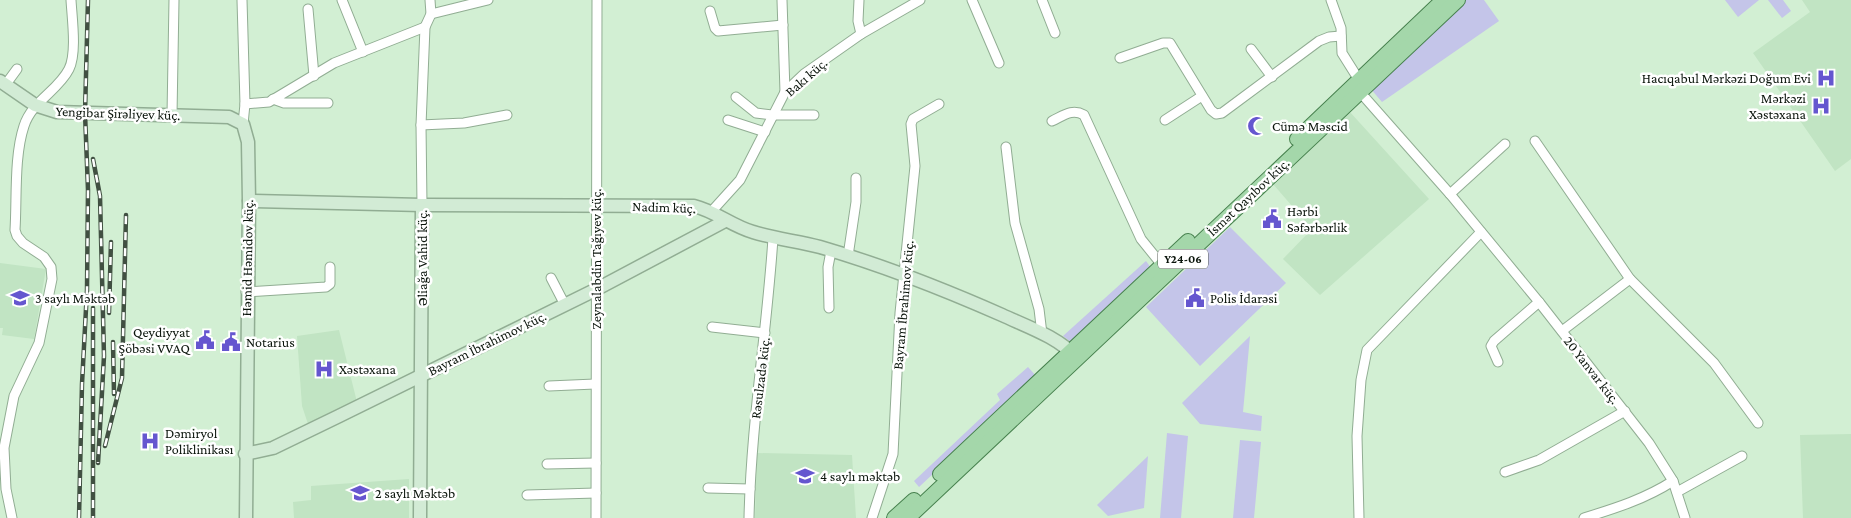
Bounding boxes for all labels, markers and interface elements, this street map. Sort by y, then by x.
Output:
street label: Bakı küç. [782,55,830,99]
hospital icon: Hacıqabul Mərkəzi Doğum Evi [1815,67,1837,89]
place label: Hacıqabul Mərkəzi Doğum Evi [1642,70,1811,86]
place label: Mərkəzi Xəstəxana [1749,90,1807,122]
hospital icon: Mərkəzi Xəstəxana [1810,95,1832,117]
street label: Yengibar Şirəliyev küç. [55,103,181,123]
mosque icon: Cümə Məscid [1246,115,1268,137]
place label: Cümə Məscid [1272,118,1349,134]
street label: İsmət Qayıbov küç. [1204,155,1292,239]
street label: Zeynalabdin Tağıyev küç. [588,188,604,330]
street label: Nadim küç. [632,198,696,216]
street label: Həmid Həmidov küç. [238,199,256,317]
place label: Hərbi Səfərbərlik [1287,203,1348,235]
public building icon: Hərbi Səfərbərlik [1261,208,1283,230]
street label: Əliağa Vahid küç. [414,210,430,306]
street label: Bayram İbrahimov küç. [889,240,917,370]
road number: Y24-06 [1158,250,1208,268]
school or university icon: 3 saylı Məktəb [9,287,31,309]
public building icon: Polis İdarəsi [1184,287,1206,309]
place label: 3 saylı Məktəb [35,290,115,306]
place label: Polis İdarəsi [1210,290,1278,306]
street label: Bayram İbrahimov küç. [425,307,549,379]
place label: Qeydiyyat Şöbəsi VVAQ [119,324,191,356]
public building icon: Qeydiyyat Şöbəsi VVAQ [194,329,216,351]
public building icon: Notarius [220,331,242,353]
street label: 20 Yanvar küç. [1561,333,1623,407]
place label: Notarius [246,334,295,350]
street label: Rəsulzadə küç. [747,336,773,420]
hospital icon: Xəstəxana [313,358,335,380]
place label: Xəstəxana [339,361,397,377]
place label: Dəmiryol Poliklinikası [165,425,234,457]
hospital icon: Dəmiryol Poliklinikası [139,430,161,452]
school or university icon: 4 saylı məktəb [794,465,816,487]
place label: 4 saylı məktəb [820,468,900,484]
school or university icon: 2 saylı Məktəb [349,482,371,504]
place label: 2 saylı Məktəb [375,485,455,501]

